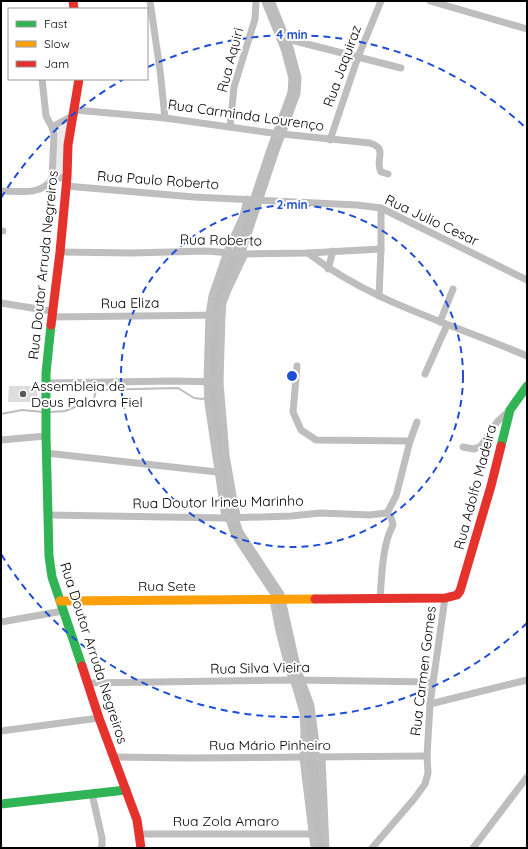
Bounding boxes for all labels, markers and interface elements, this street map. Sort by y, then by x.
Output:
legend [8,8,148,80]
text: Fast [44,16,68,31]
street label: Rua Jaquiraz [319,22,365,109]
street label: Rua Aquiri [213,26,247,94]
text: 4 min [276,27,308,42]
text: Slow [44,36,70,51]
text: Jam [44,56,69,71]
street label: Rua Carminda Lourenço [167,95,325,135]
street label: Rua Paulo Roberto [96,167,220,193]
street label: Rua Doutor Arruda Negreiros [24,170,62,360]
street label: Rua Julio Cesar [382,190,482,250]
text: 2 min [276,197,308,212]
street label: Rua Roberto [180,230,262,250]
street label: Rua Eliza [100,293,160,313]
centre of rings [285,369,299,383]
place label: Assembleia de Deus Palavra Fiel [31,377,143,411]
marker: Assembleia de Deus Palavra Fiel [18,389,28,399]
street label: Rua Adolfo Madeira [450,423,500,551]
street label: Rua Doutor Irineu Marinho [132,492,304,512]
street label: Rua Doutor Arruda Negreiros [56,560,132,746]
street label: Rua Sete [138,577,196,595]
street label: Rua Carmen Gomes [406,605,440,737]
street label: Rua Silva Vieira [210,658,310,678]
street label: Rua Mário Pinheiro [209,736,331,754]
street label: Rua Zola Amaro [173,812,279,830]

